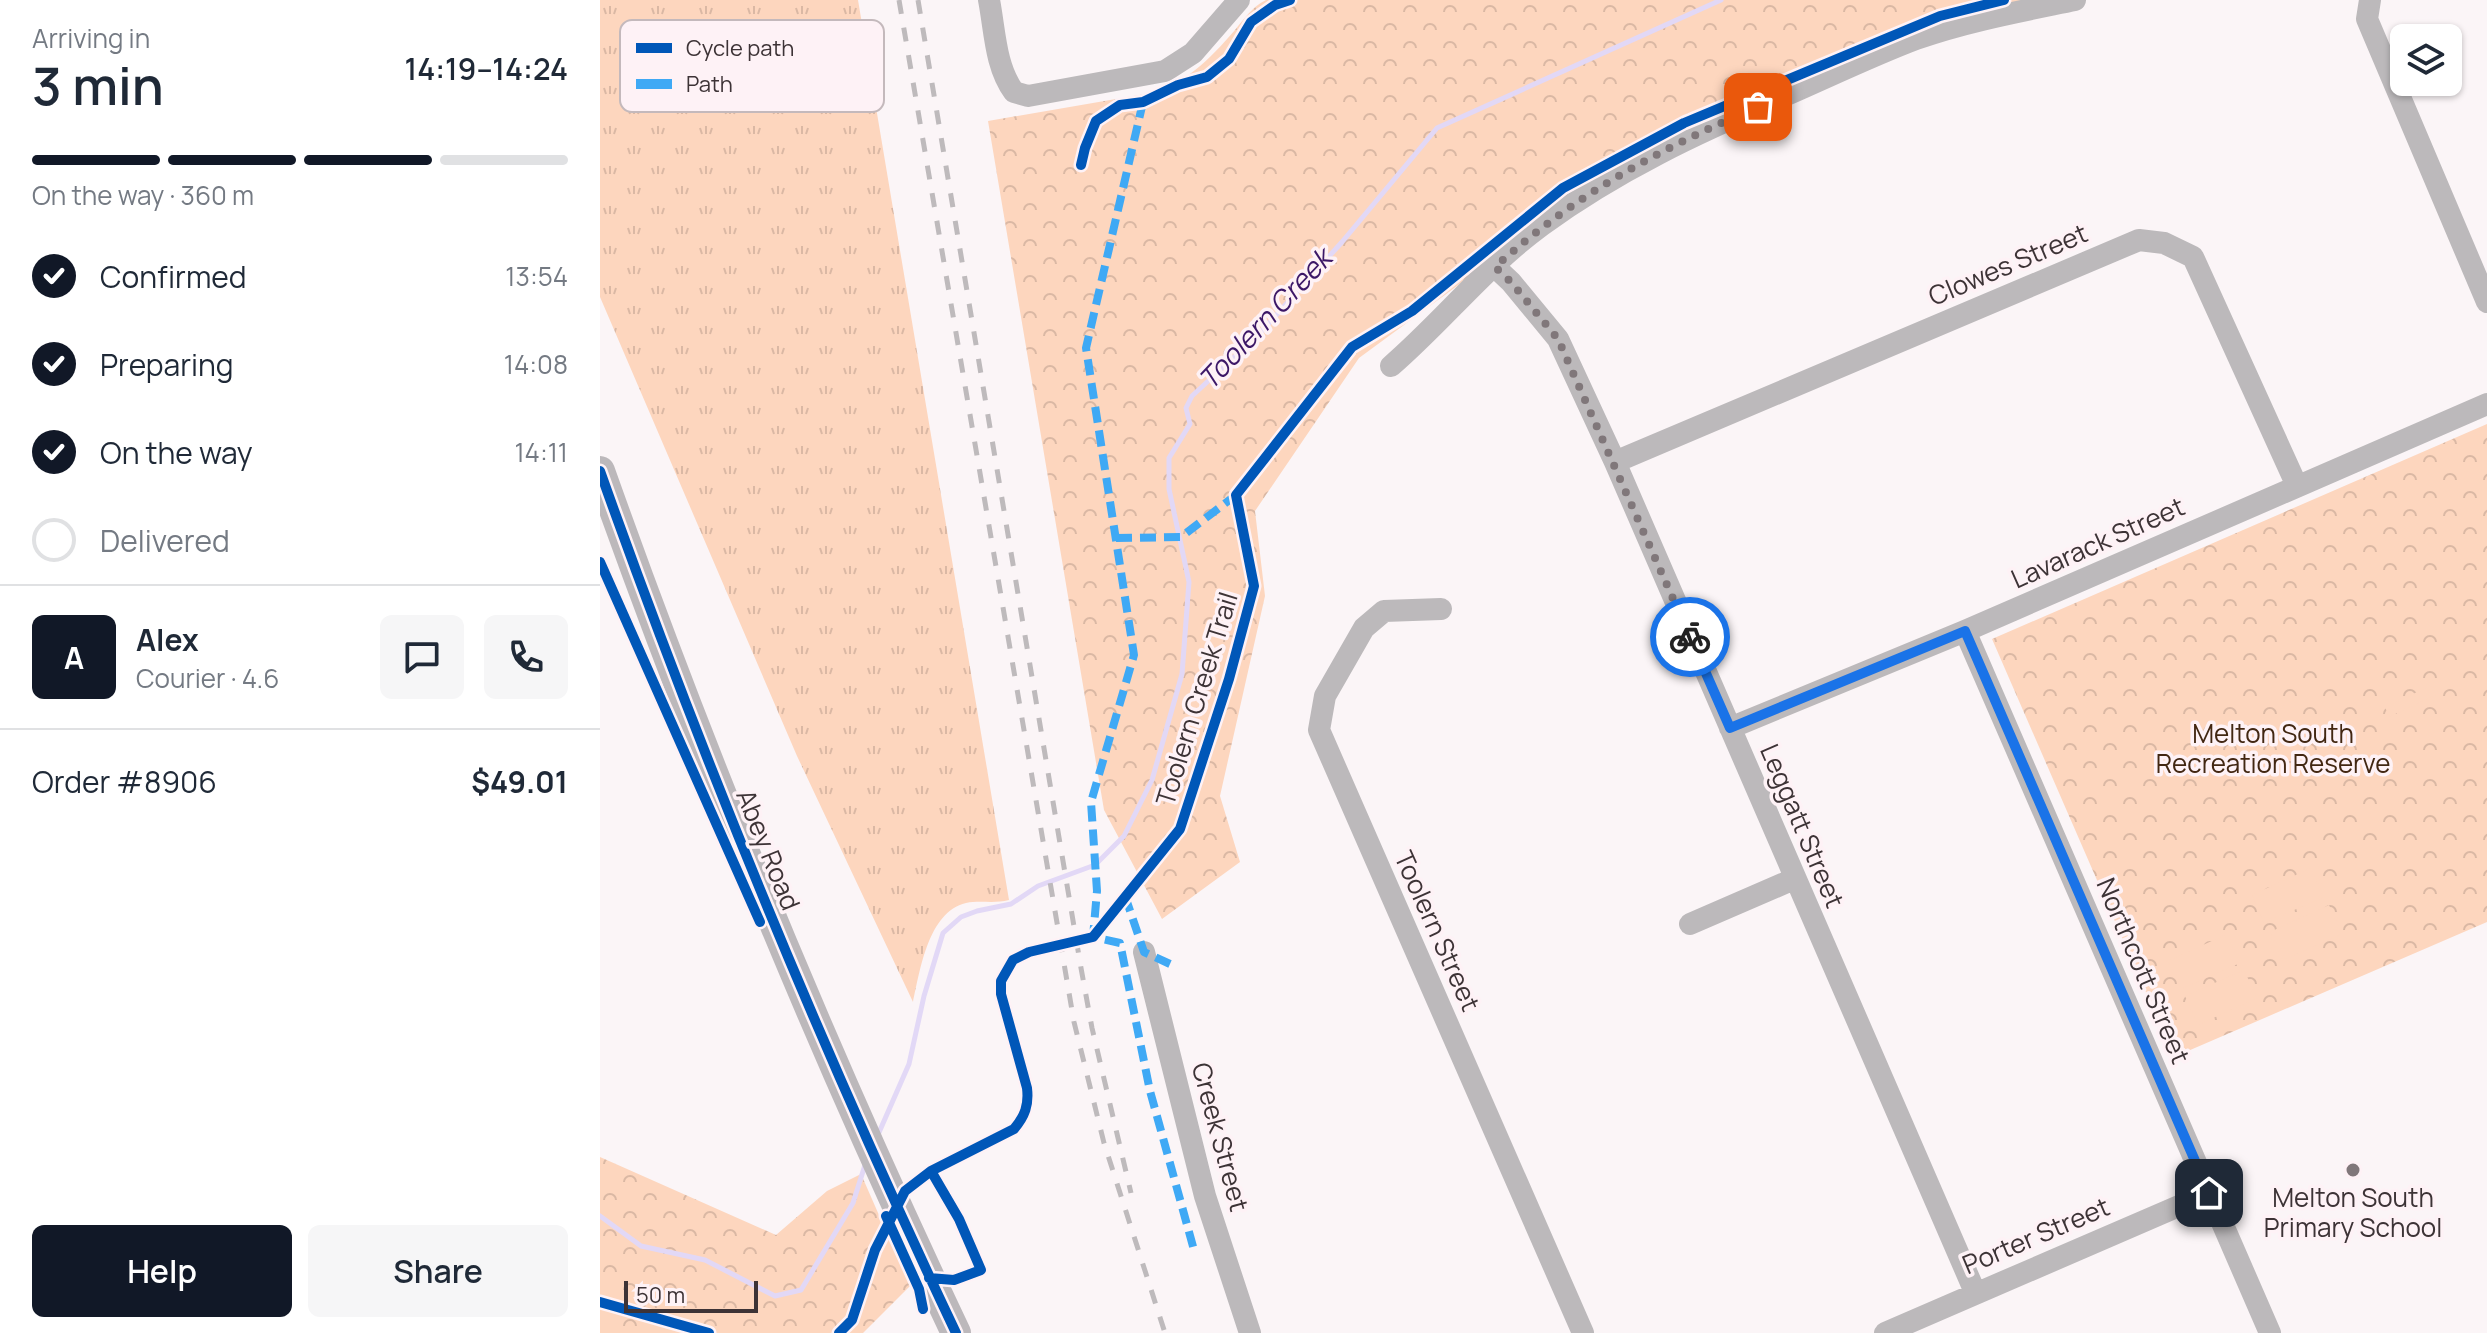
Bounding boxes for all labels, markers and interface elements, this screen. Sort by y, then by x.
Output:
text: Arriving in [32,20,150,56]
legend [620,20,884,112]
map controls [2390,24,2462,96]
button: layers [2390,24,2462,96]
text: Cycle path [686,33,794,63]
text: 14:19–14:24 [405,48,568,89]
text: 3 min [32,50,164,121]
text: Path [686,69,733,99]
pin [1724,73,1792,141]
icon: bag [1736,85,1780,129]
text: On the way · 360 m [32,177,254,213]
street label: Clowes Street [1923,214,2093,314]
water label: Toolern Creek [1189,237,1342,397]
icon: check [32,254,76,298]
text: Confirmed [100,256,247,297]
text: 13:54 [505,258,568,294]
icon: check [32,342,76,386]
text: Preparing [100,344,234,385]
text: 14:08 [504,346,568,382]
icon: check [32,430,76,474]
text: On the way [100,432,253,473]
text: 14:11 [514,434,568,470]
street label: Lavarack Street [2005,488,2190,596]
text: Delivered [100,520,230,561]
street label: Toolern Creek Trail [1146,588,1246,810]
courier [1650,597,1730,677]
button: chat [380,615,464,699]
button: phone [484,615,568,699]
icon: bike [1668,615,1712,659]
text: Alex [136,619,199,660]
text: A [64,637,84,678]
text: Courier · 4.6 [136,660,279,696]
park label: Melton South Recreation Reserve [2156,715,2390,781]
street label: Leggatt Street [1752,738,1854,913]
text: Order #8906 [32,761,217,802]
text: $49.01 [471,761,568,802]
street label: Abey Road [728,784,809,915]
street label: Toolern Street [1387,845,1489,1016]
street label: Northcott Street [2089,872,2199,1069]
street label: Creek Street [1184,1058,1258,1215]
pin [2175,1159,2243,1227]
marker: Melton South Primary School [2344,1161,2362,1179]
icon: home [2187,1171,2231,1215]
place label: Melton South Primary School [2264,1179,2442,1245]
street label: Porter Street [1957,1188,2115,1282]
button: Help [32,1225,292,1317]
button: Share [308,1225,568,1317]
scale bar [624,1277,758,1313]
text: 50 m [636,1280,685,1310]

